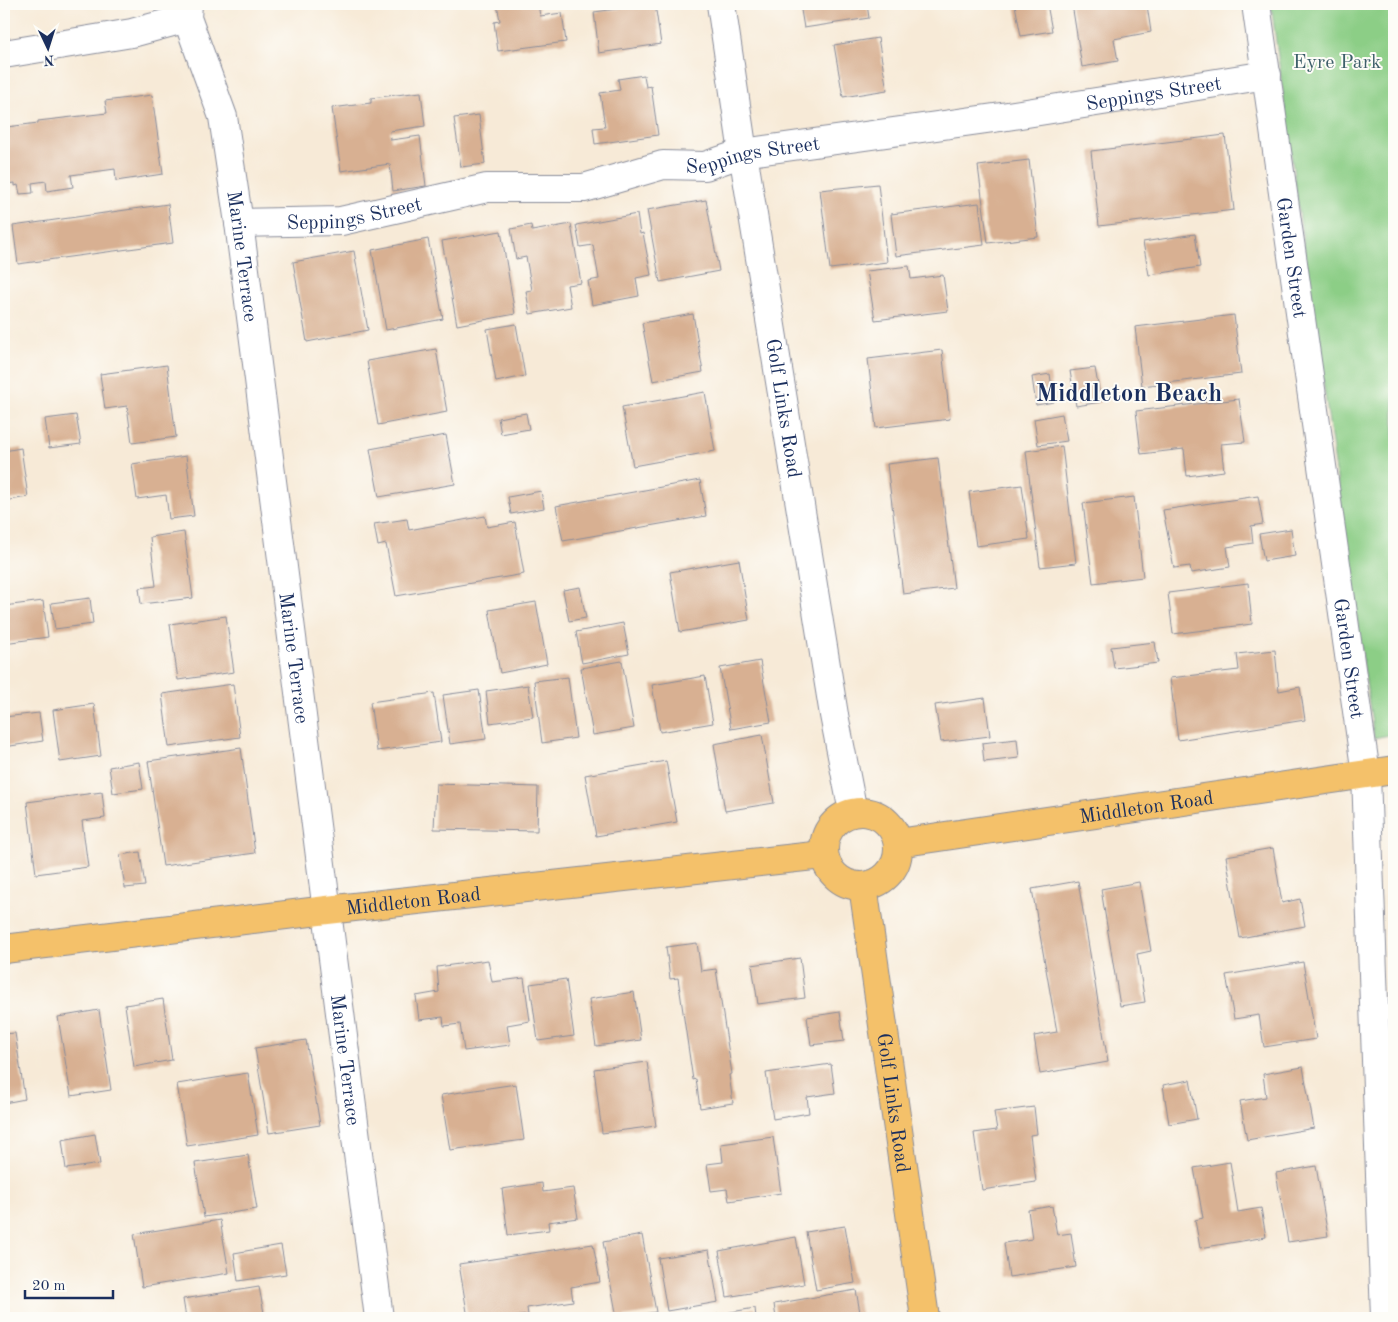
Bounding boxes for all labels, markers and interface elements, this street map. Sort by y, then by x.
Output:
north arrow [22,22,72,72]
text: N [43,53,55,67]
park label: Eyre Park [1293,53,1381,73]
street label: Seppings Street [1085,74,1223,115]
street label: Seppings Street [685,134,821,178]
street label: Marine Terrace [222,189,260,323]
street label: Seppings Street [286,195,424,234]
street label: Garden Street [1272,196,1309,319]
street label: Golf Links Road [761,337,803,480]
district label: Middleton Beach [1036,382,1222,407]
street label: Marine Terrace [274,591,311,725]
street label: Garden Street [1329,597,1366,720]
street label: Middleton Road [1078,789,1215,828]
street label: Middleton Road [345,885,482,920]
street label: Marine Terrace [326,993,362,1127]
street label: Golf Links Road [872,1032,912,1174]
scale bar [25,1267,112,1299]
text: 20 m [32,1279,66,1294]

